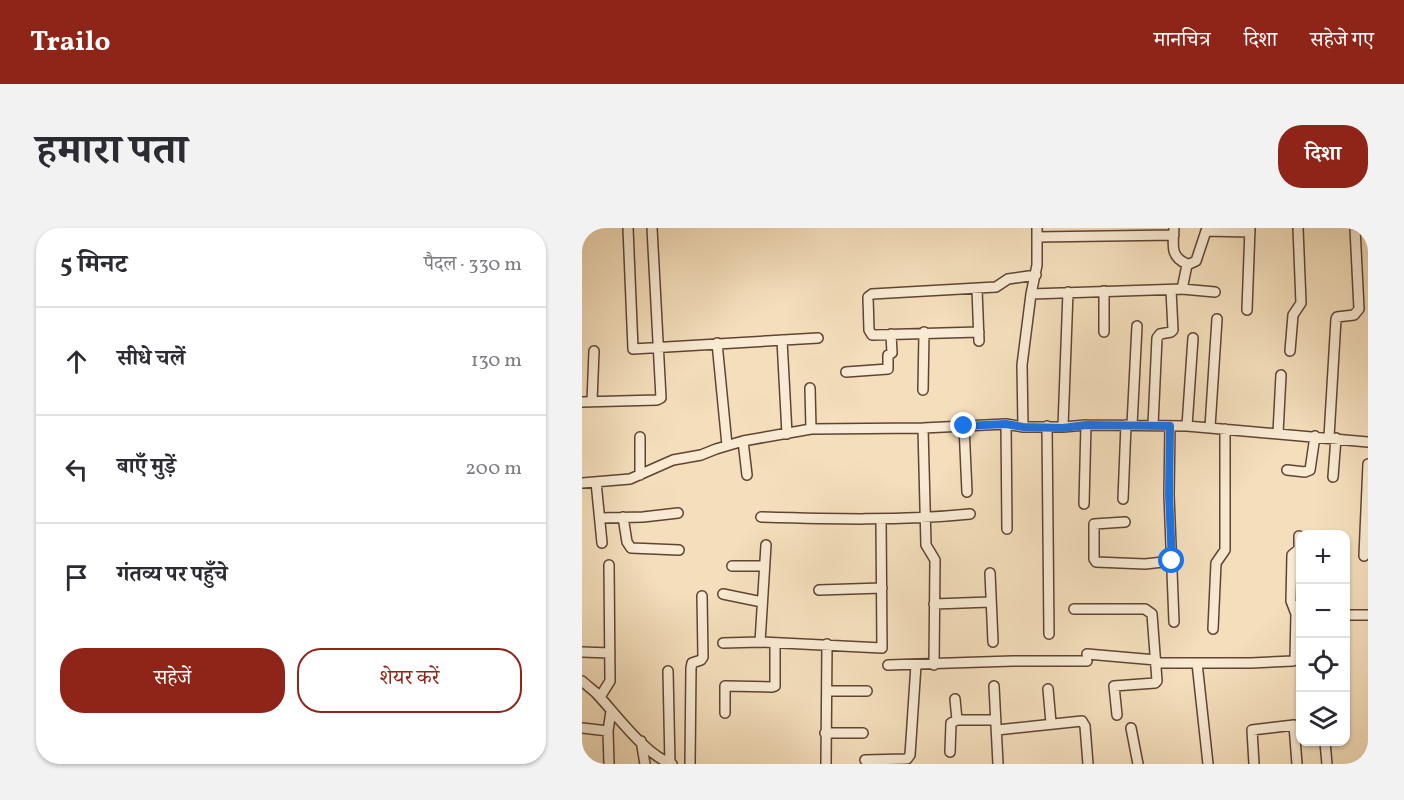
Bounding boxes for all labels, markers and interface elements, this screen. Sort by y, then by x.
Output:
text: Trailo [30,23,111,62]
text: मानचित्र [1154,26,1211,55]
text: दिशा [1244,26,1277,55]
text: सहेजे गए [1310,26,1374,55]
text: हमारा पता [36,123,187,182]
button: दिशा [1278,125,1368,188]
text: 5 मिनट [60,247,127,283]
text: पैदल · 330 m [424,251,522,279]
text: सीधे चलें [117,344,185,375]
icon: ahead [60,345,93,378]
text: 130 m [471,347,522,375]
route end [950,412,976,438]
text: बाएँ मुड़ें [117,452,176,483]
icon: left [60,453,93,486]
text: 200 m [465,455,522,483]
map controls [1296,530,1350,746]
button: + [1296,530,1350,584]
route start [1158,547,1184,573]
text: गंतव्य पर पहुँचे [117,560,228,591]
icon: arrive [60,561,93,594]
button: − [1296,584,1350,638]
button: locate [1296,638,1350,692]
button: सहेजें [60,648,285,713]
button: शेयर करें [297,648,522,713]
button: layers [1296,692,1350,746]

